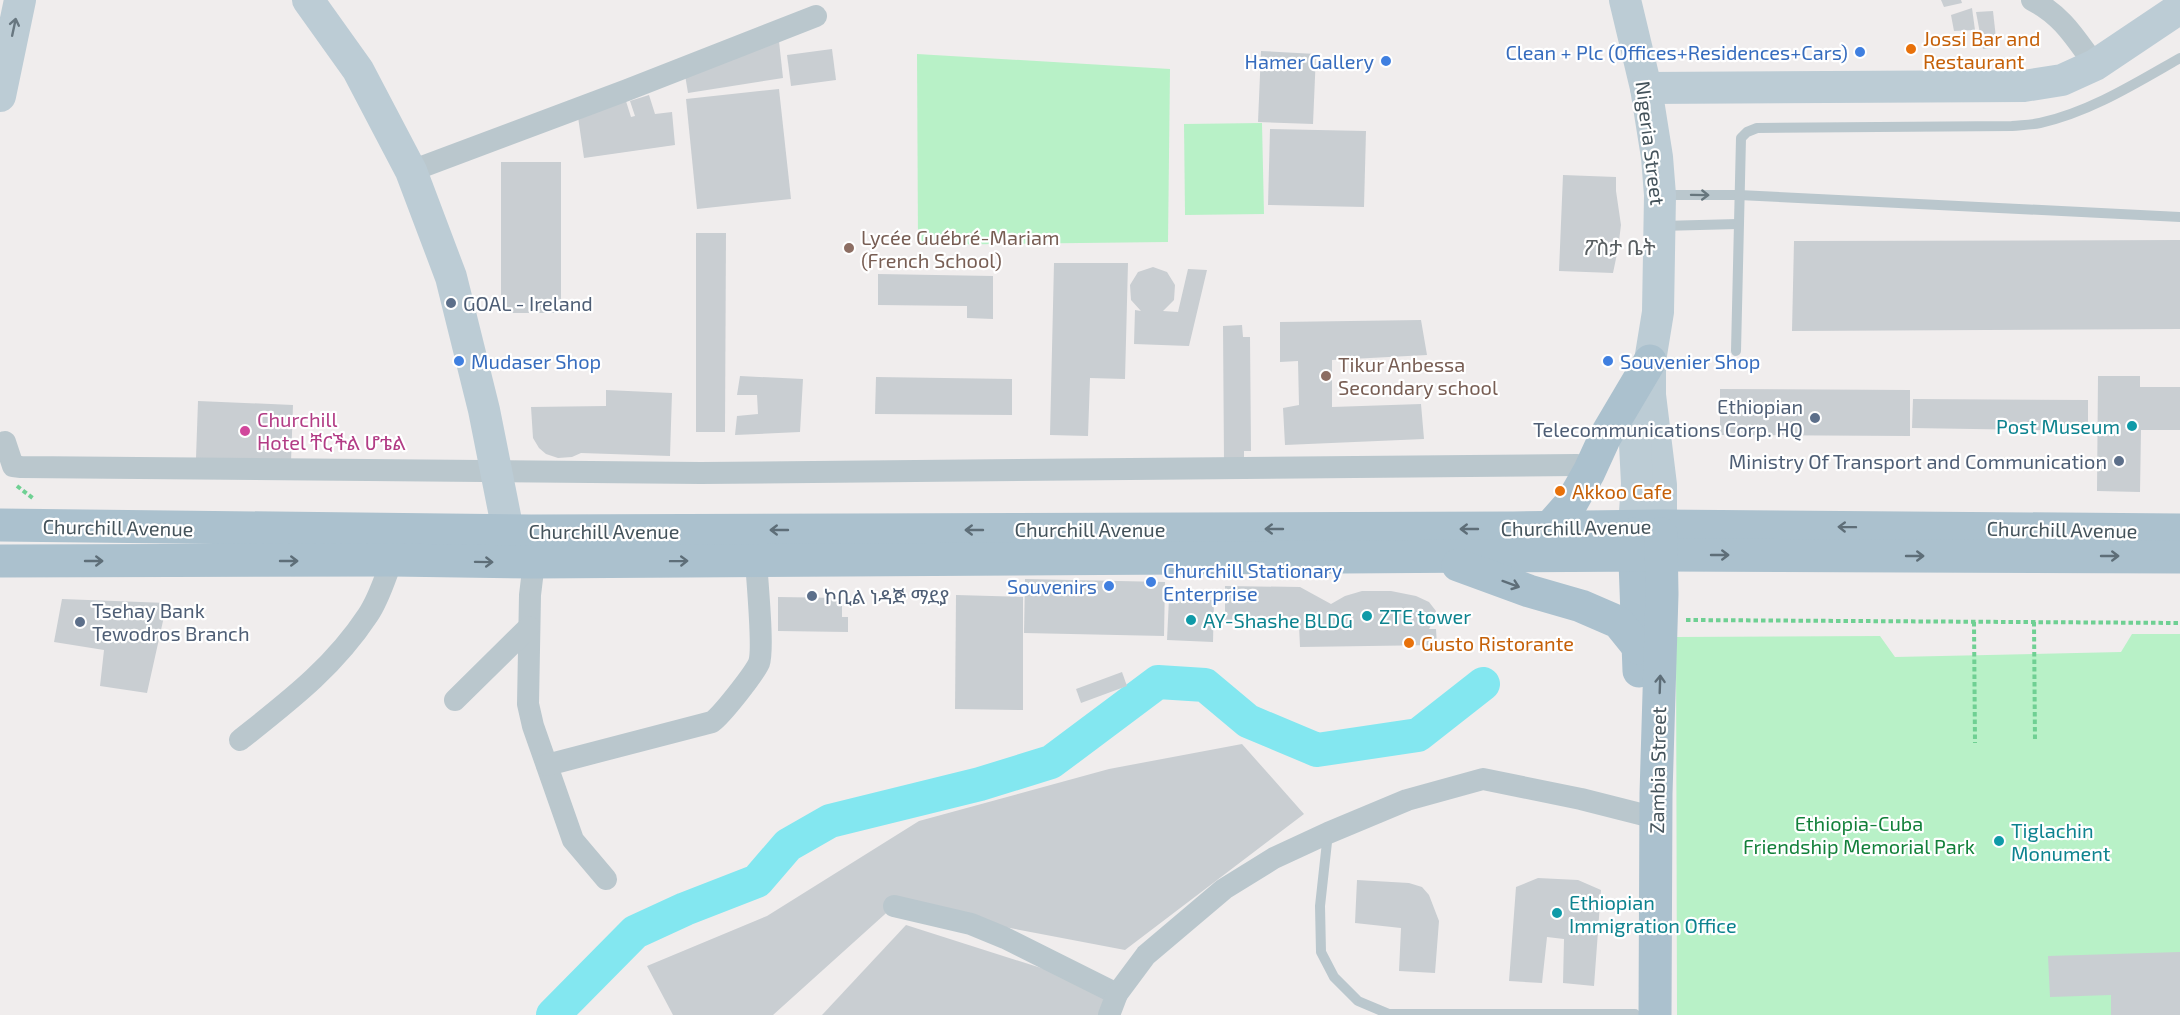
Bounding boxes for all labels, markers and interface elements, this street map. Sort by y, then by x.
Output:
one-way arrow [9,18,20,38]
place label: Jossi Bar and Restaurant [1923,26,2040,73]
place label: Clean + Plc (Offices+Residences+Cars) [1505,40,1848,64]
marker: Jossi Bar and Restaurant [1904,42,1918,56]
marker: Clean + Plc (Offices+Residences+Cars) [1853,45,1867,59]
place label: Hamer Gallery [1245,49,1374,73]
marker: Hamer Gallery [1379,54,1393,68]
street label: Nigeria Street [1631,80,1671,207]
one-way arrow [1689,189,1709,201]
place label: Lycée Guébré-Mariam (French School) [861,225,1060,272]
district label: ፖስታ ቤት [1584,234,1656,259]
marker: Lycée Guébré-Mariam (French School) [842,241,856,255]
place label: GOAL - Ireland [463,291,593,315]
marker: GOAL - Ireland [444,296,458,310]
place label: Mudaser Shop [471,349,601,373]
place label: Souvenier Shop [1620,349,1760,373]
place label: Tikur Anbessa Secondary school [1338,352,1498,399]
marker: Mudaser Shop [452,354,466,368]
marker: Souvenier Shop [1601,354,1615,368]
marker: Tikur Anbessa Secondary school [1319,369,1333,383]
place label: Ethiopian Telecommunications Corp. HQ [1533,394,1803,441]
place label: Churchill Hotel ቸርችል ሆቴል [257,407,406,454]
marker: Ethiopian Telecommunications Corp. HQ [1808,411,1822,425]
place label: Post Museum [1996,414,2120,438]
marker: Post Museum [2125,419,2139,433]
marker: Churchill Hotel ቸርችል ሆቴል [238,424,252,438]
place label: Ministry Of Transport and Communication [1729,449,2107,473]
marker: Ministry Of Transport and Communication [2112,454,2126,468]
place label: Akkoo Cafe [1572,479,1672,503]
marker: Akkoo Cafe [1553,484,1567,498]
street label: Churchill Avenue [42,514,194,540]
street label: Churchill Avenue [1500,514,1652,540]
street label: Churchill Avenue [1986,516,2138,542]
street label: Churchill Avenue [1015,517,1165,541]
street label: Churchill Avenue [529,519,679,543]
one-way arrow [1838,521,1858,533]
one-way arrow [1265,523,1285,535]
one-way arrow [1460,523,1480,535]
one-way arrow [965,524,985,536]
one-way arrow [770,525,790,536]
one-way arrow [1710,549,1730,561]
one-way arrow [1905,550,1925,562]
one-way arrow [2100,550,2120,562]
one-way arrow [83,555,103,567]
one-way arrow [278,555,298,566]
one-way arrow [668,555,688,567]
one-way arrow [473,556,493,567]
place label: Churchill Stationary Enterprise [1163,558,1343,605]
place label: Souvenirs [1007,574,1097,598]
marker: Churchill Stationary Enterprise [1144,575,1158,589]
marker: Souvenirs [1102,579,1116,593]
one-way arrow [1502,579,1520,590]
place label: ኮቢል ነዳጅ ማደያ [824,584,949,608]
marker: ኮቢል ነዳጅ ማደያ [805,589,819,603]
place label: Tsehay Bank Tewodros Branch [92,598,250,645]
place label: ZTE tower [1379,604,1471,628]
place label: AY-Shashe BLDG [1203,608,1353,632]
marker: ZTE tower [1360,609,1374,623]
marker: AY-Shashe BLDG [1184,613,1198,627]
marker: Tsehay Bank Tewodros Branch [73,615,87,629]
place label: Gusto Ristorante [1421,631,1574,655]
marker: Gusto Ristorante [1402,636,1416,650]
one-way arrow [1654,674,1665,694]
street label: Zambia Street [1644,706,1670,834]
park label: Ethiopia-Cuba Friendship Memorial Park [1743,811,1975,858]
place label: Tiglachin Monument [2011,818,2111,865]
marker: Tiglachin Monument [1992,834,2006,848]
place label: Ethiopian Immigration Office [1569,890,1737,937]
marker: Ethiopian Immigration Office [1550,906,1564,920]

